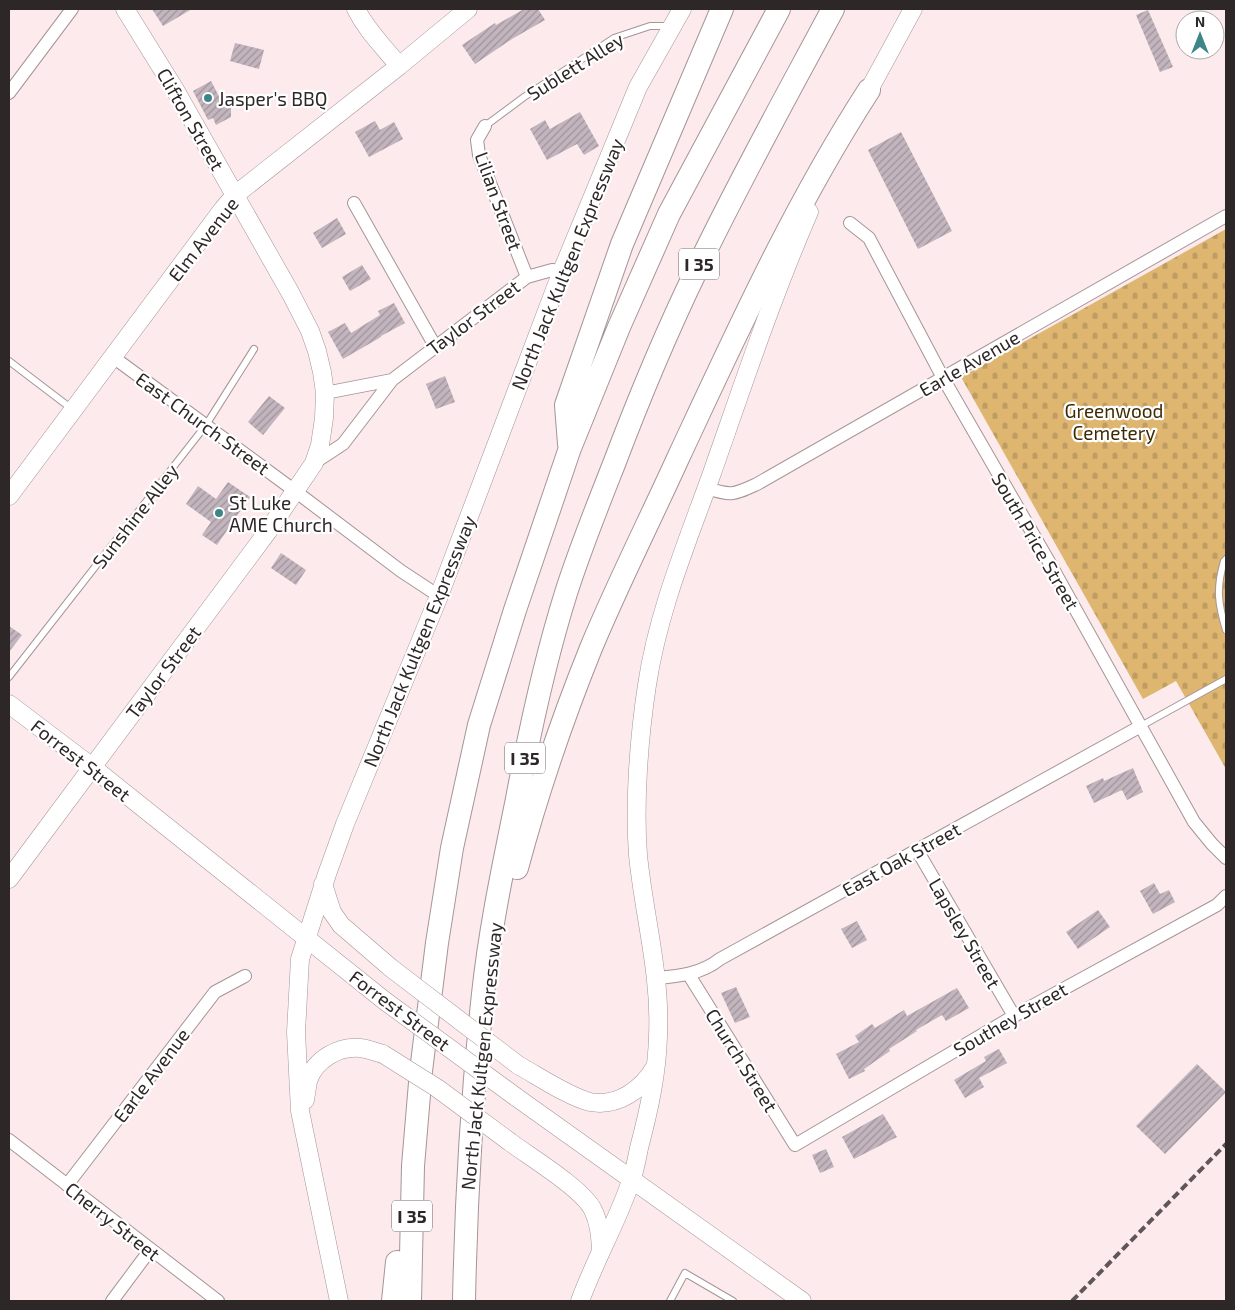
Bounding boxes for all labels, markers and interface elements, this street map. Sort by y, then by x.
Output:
north arrow [1175,10,1225,60]
text: N [1195,13,1205,30]
street label: Sublett Alley [522,27,628,105]
street label: Clifton Street [152,64,230,174]
place label: Jasper's BBQ [218,87,328,110]
marker: Jasper's BBQ [202,92,214,104]
street label: North Jack Kultgen Expressway [506,135,628,393]
street label: Lilian Street [471,149,527,253]
street label: Elm Avenue [163,192,243,286]
road number: I 35 [679,248,719,280]
street label: Taylor Street [422,275,524,359]
street label: Earle Avenue [915,325,1023,401]
street label: East Church Street [132,367,274,479]
park label: Greenwood Cemetery [1065,399,1163,444]
street label: Sunshine Alley [87,459,183,573]
street label: South Price Street [987,468,1085,614]
place label: St Luke AME Church [229,491,333,536]
marker: St Luke AME Church [213,507,225,519]
street label: North Jack Kultgen Expressway [358,512,480,770]
street label: Taylor Street [121,621,205,723]
street label: Forrest Street [27,714,135,806]
road number: I 35 [505,742,545,774]
street label: East Oak Street [838,817,964,901]
street label: Lapsley Street [924,874,1006,992]
street label: North Jack Kultgen Expressway [455,921,507,1191]
street label: Forrest Street [345,965,455,1055]
street label: Southey Street [949,977,1071,1061]
street label: Church Street [701,1004,783,1116]
street label: Earle Avenue [108,1023,194,1127]
street label: Cherry Street [61,1177,165,1265]
road number: I 35 [392,1200,432,1232]

